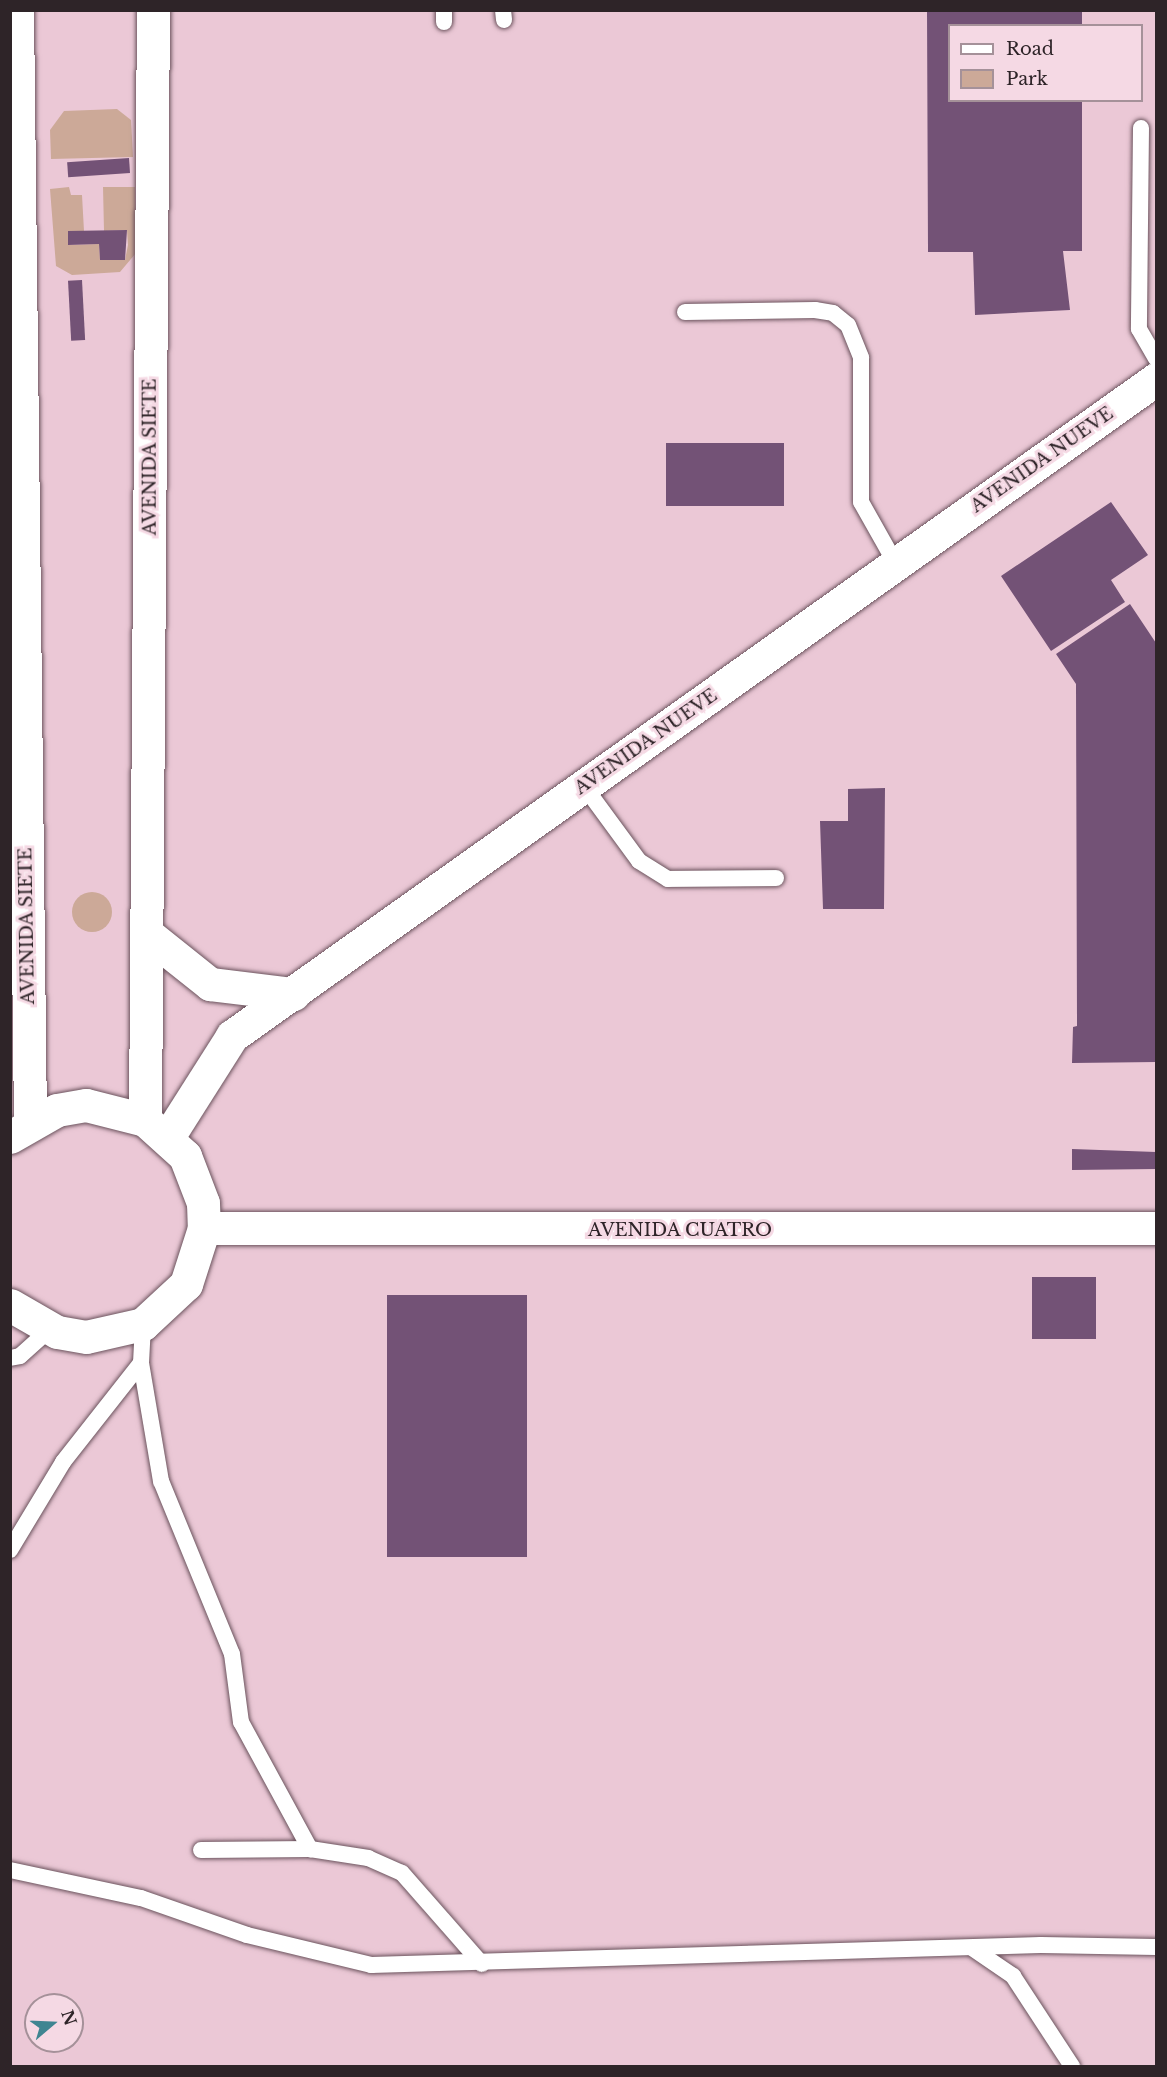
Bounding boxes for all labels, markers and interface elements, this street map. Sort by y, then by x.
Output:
legend [948,24,1143,102]
text: Road [1006,38,1054,60]
text: Park [1006,68,1048,90]
street label: AVENIDA SIETE [139,378,161,536]
street label: AVENIDA NUEVE [966,402,1118,518]
street label: AVENIDA NUEVE [570,684,722,800]
street label: AVENIDA SIETE [15,847,39,1005]
street label: AVENIDA CUATRO [588,1219,772,1241]
north arrow [24,1993,84,2053]
text: N [57,2007,81,2028]

